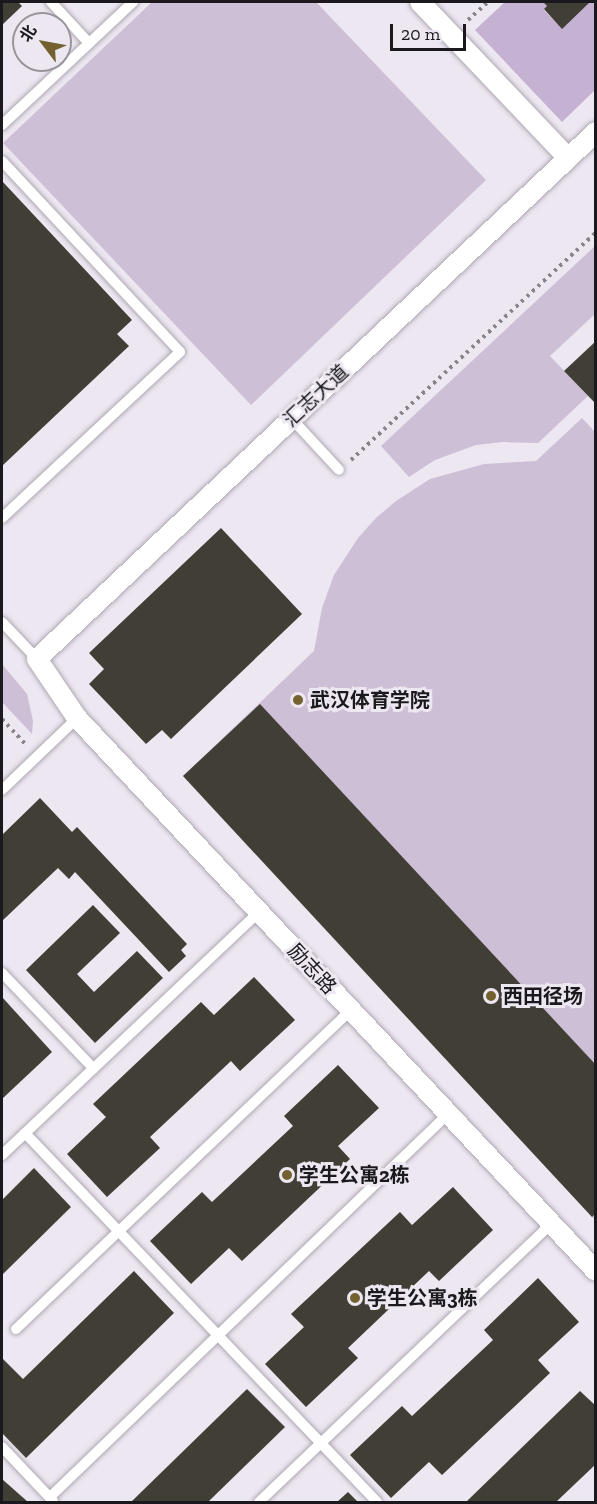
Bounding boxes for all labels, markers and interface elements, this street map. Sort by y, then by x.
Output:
north arrow [12,12,72,72]
scale bar [393,12,470,50]
text: 北 [16,21,40,45]
text: 20 m [401,23,440,45]
street label: 汇志大道 [279,360,353,432]
place label: 武汉体育学院 [310,688,430,712]
marker: 武汉体育学院 [291,693,305,707]
street label: 励志路 [283,939,341,999]
place label: 西田径场 [503,984,583,1008]
marker: 西田径场 [484,989,498,1003]
place label: 学生公寓2栋 [299,1163,410,1187]
marker: 学生公寓2栋 [280,1168,294,1182]
place label: 学生公寓3栋 [367,1286,478,1310]
marker: 学生公寓3栋 [348,1291,362,1305]

